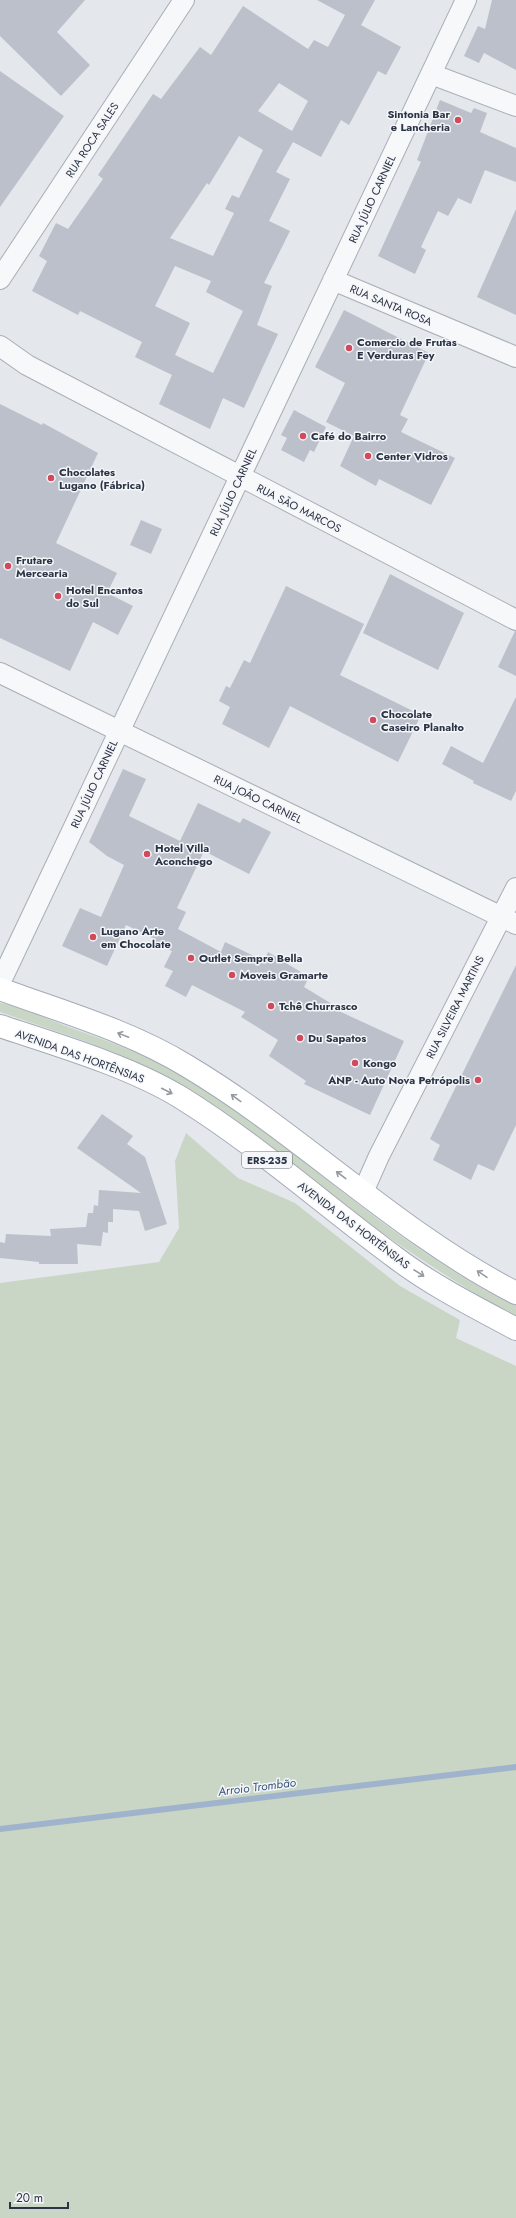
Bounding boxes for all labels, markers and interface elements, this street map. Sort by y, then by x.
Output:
street label: RUA ROCA SALES [62,99,122,181]
place label: Sintonia Bar e Lancheria [387,106,450,135]
marker: Sintonia Bar e Lancheria [453,115,463,125]
street label: RUA JÚLIO CARNIEL [345,152,400,246]
street label: RUA SANTA ROSA [347,280,435,330]
place label: Comercio de Frutas E Verduras Fey [357,334,457,363]
marker: Comercio de Frutas E Verduras Fey [344,343,354,353]
place label: Café do Bairro [311,428,387,444]
marker: Café do Bairro [298,431,308,441]
street label: RUA JÚLIO CARNIEL [206,445,261,539]
place label: Center Vidros [376,448,448,464]
marker: Center Vidros [363,451,373,461]
place label: Chocolates Lugano (Fábrica) [59,464,145,493]
marker: Chocolates Lugano (Fábrica) [46,473,56,483]
street label: RUA SÃO MARCOS [254,480,344,536]
place label: Frutare Mercearia [16,552,68,581]
marker: Frutare Mercearia [3,561,13,571]
place label: Hotel Encantos do Sul [66,582,143,611]
marker: Hotel Encantos do Sul [53,591,63,601]
place label: Chocolate Caseiro Planalto [381,706,465,735]
marker: Chocolate Caseiro Planalto [368,715,378,725]
street label: RUA JÚLIO CARNIEL [67,737,122,831]
street label: RUA JOÃO CARNIEL [211,771,305,827]
place label: Hotel Villa Aconchego [154,840,213,869]
marker: Hotel Villa Aconchego [142,849,152,859]
place label: Lugano Arte em Chocolate [101,923,171,952]
marker: Lugano Arte em Chocolate [88,932,98,942]
place label: Outlet Sempre Bella [199,950,302,966]
marker: Outlet Sempre Bella [186,953,196,963]
street label: RUA SILVEIRA MARTINS [422,953,488,1061]
place label: Moveis Gramarte [240,967,328,983]
marker: Moveis Gramarte [227,970,237,980]
place label: Tchê Churrasco [279,998,358,1014]
marker: Tchê Churrasco [266,1001,276,1011]
street label: AVENIDA DAS HORTÊNSIAS [13,1025,147,1087]
place label: Du Sapatos [308,1030,366,1046]
one-way arrow [118,1031,130,1038]
marker: Du Sapatos [295,1033,305,1043]
place label: Kongo [363,1055,397,1071]
marker: Kongo [350,1058,360,1068]
place label: ANP - Auto Nova Petrópolis [327,1072,470,1088]
marker: ANP - Auto Nova Petrópolis [473,1075,483,1085]
one-way arrow [161,1087,173,1095]
one-way arrow [231,1094,242,1102]
road number: ERS-235 [242,1152,292,1168]
one-way arrow [335,1171,346,1180]
street label: AVENIDA DAS HORTÊNSIAS [295,1178,413,1272]
one-way arrow [413,1269,424,1277]
one-way arrow [477,1270,488,1278]
water label: Arroio Trombão [216,1773,298,1801]
scale bar [10,2184,68,2210]
text: 20 m [16,2189,43,2207]

